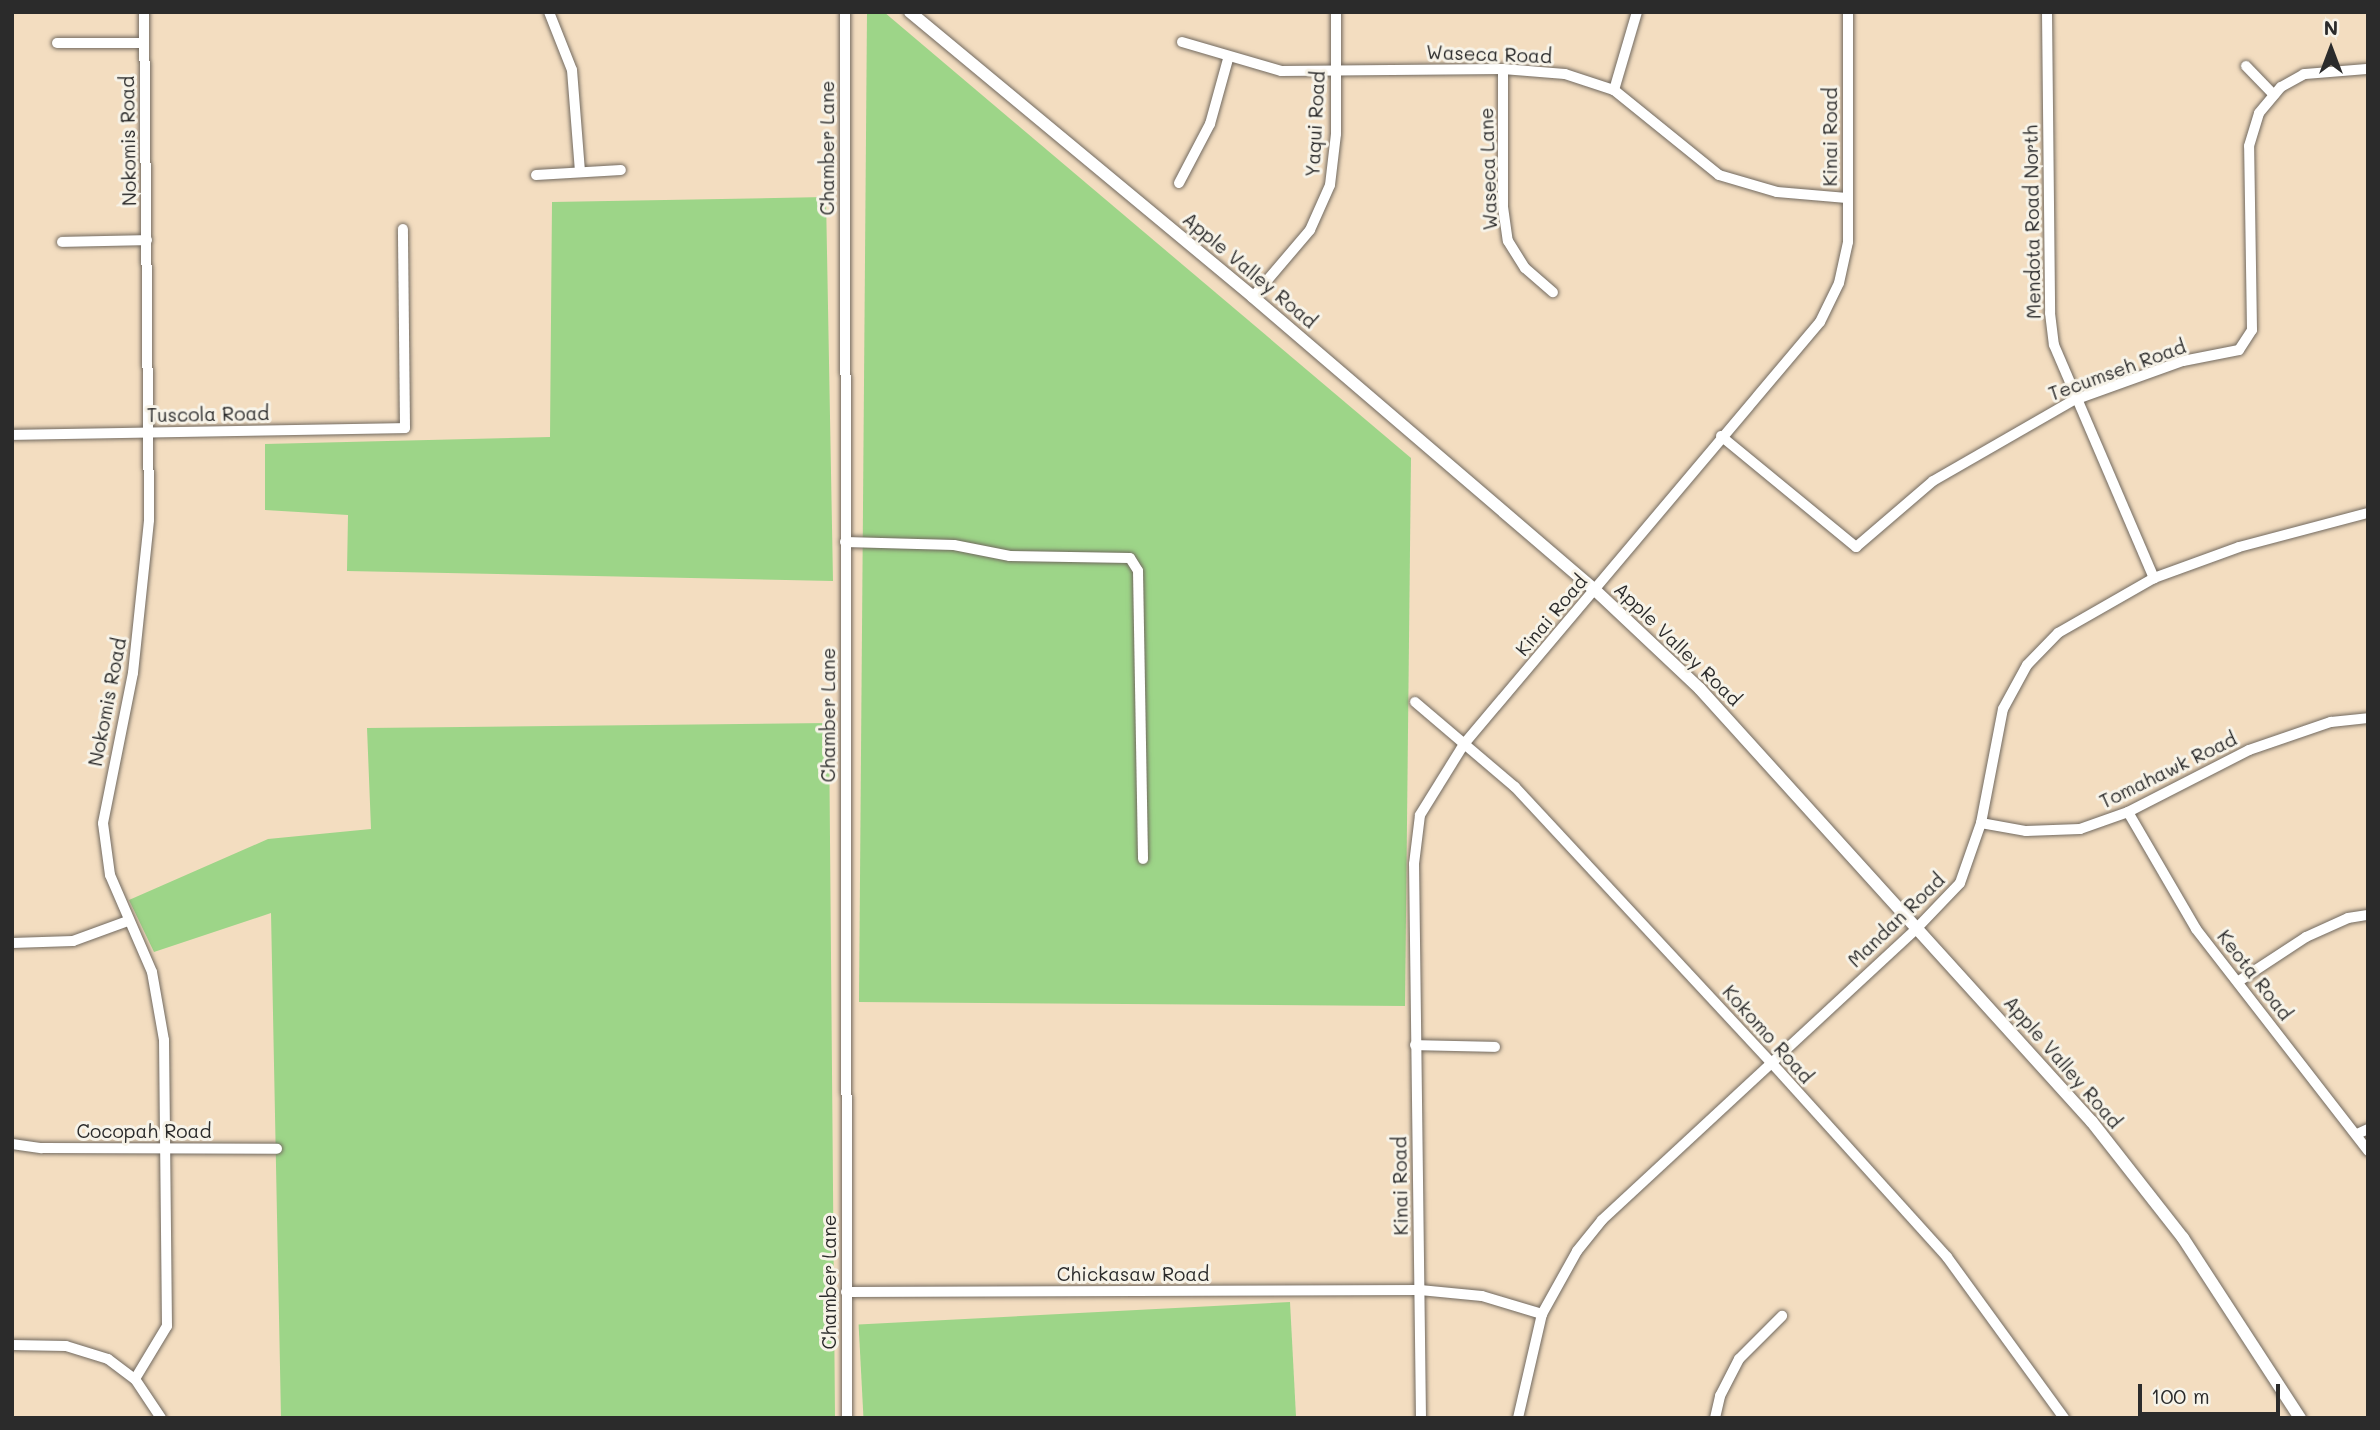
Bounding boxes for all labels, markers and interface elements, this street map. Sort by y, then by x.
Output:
north arrow [2296,14,2366,84]
text: N [2324,15,2338,40]
street label: Waseca Road [1426,40,1552,68]
street label: Yaqui Road [1301,70,1329,178]
street label: Nokomis Road [115,76,141,206]
street label: Chamber Lane [816,81,838,215]
street label: Kinai Road [1819,88,1841,186]
street label: Waseca Lane [1474,107,1502,231]
street label: Mendota Road North [2019,125,2045,319]
street label: Apple Valley Road [1178,207,1322,333]
street label: Tecumseh Road [2045,335,2189,405]
street label: Tuscola Road [146,402,270,426]
street label: Kinai Road [1510,570,1592,660]
street label: Apple Valley Road [1610,577,1746,711]
street label: Nokomis Road [83,636,131,768]
street label: Chamber Lane [817,648,839,782]
street label: Tomahawk Road [2096,727,2240,813]
street label: Mandan Road [1843,868,1949,972]
street label: Keota Road [2213,925,2297,1025]
street label: Kokomo Road [1718,980,1818,1088]
street label: Apple Valley Road [1999,991,2127,1133]
street label: Cocopah Road [77,1120,211,1142]
street label: Kinai Road [1388,1136,1412,1236]
street label: Chamber Lane [818,1215,840,1349]
street label: Chickasaw Road [1057,1263,1209,1285]
scale bar [2142,1370,2284,1414]
text: 100 m [2151,1382,2210,1409]

